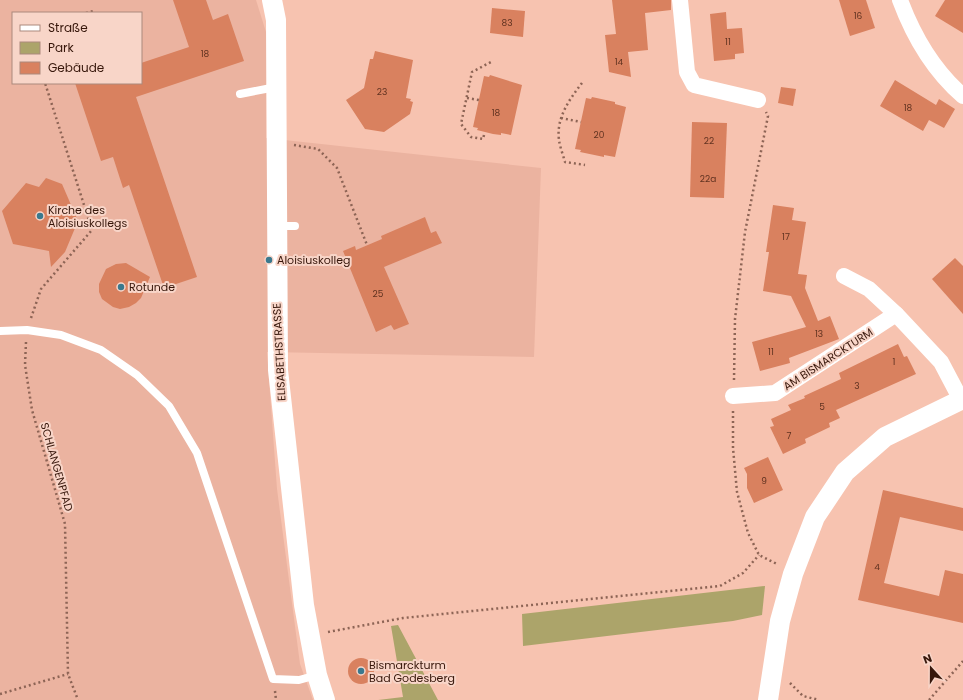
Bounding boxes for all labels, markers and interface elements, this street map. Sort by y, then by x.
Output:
house number: 16 [854,10,863,22]
legend [12,12,142,84]
house number: 83 [502,17,512,29]
text: Straße [48,19,88,36]
house number: 11 [725,36,731,48]
text: Park [48,39,75,56]
house number: 18 [201,48,210,60]
house number: 14 [615,56,624,68]
text: Gebäude [48,59,104,76]
house number: 23 [377,86,387,98]
house number: 18 [904,102,913,114]
house number: 18 [492,107,501,119]
house number: 20 [594,129,605,141]
house number: 22 [704,135,714,147]
house number: 22a [700,173,716,185]
place label: Kirche des Aloisiuskollegs [48,202,127,231]
marker: Kirche des Aloisiuskollegs [35,211,45,221]
house number: 17 [782,231,790,243]
place label: Aloisiuskolleg [277,252,350,268]
marker: Aloisiuskolleg [264,255,274,265]
place label: Rotunde [129,279,175,295]
marker: Rotunde [116,282,126,292]
house number: 25 [373,288,384,300]
street label: ELISABETHSTRASSE [268,303,290,401]
street label: AM BISMARCKTURM [780,324,876,394]
house number: 13 [815,328,823,340]
house number: 11 [768,346,774,358]
house number: 1 [893,356,896,368]
house number: 3 [854,380,860,392]
house number: 5 [819,401,825,413]
street label: SCHLANGENPFAD [37,421,77,513]
house number: 7 [787,430,792,442]
house number: 9 [761,475,767,487]
house number: 4 [874,561,880,573]
north arrow [911,648,951,688]
text: N [921,650,934,668]
place label: Bismarckturm Bad Godesberg [369,657,455,686]
marker: Bismarckturm Bad Godesberg [356,666,366,676]

